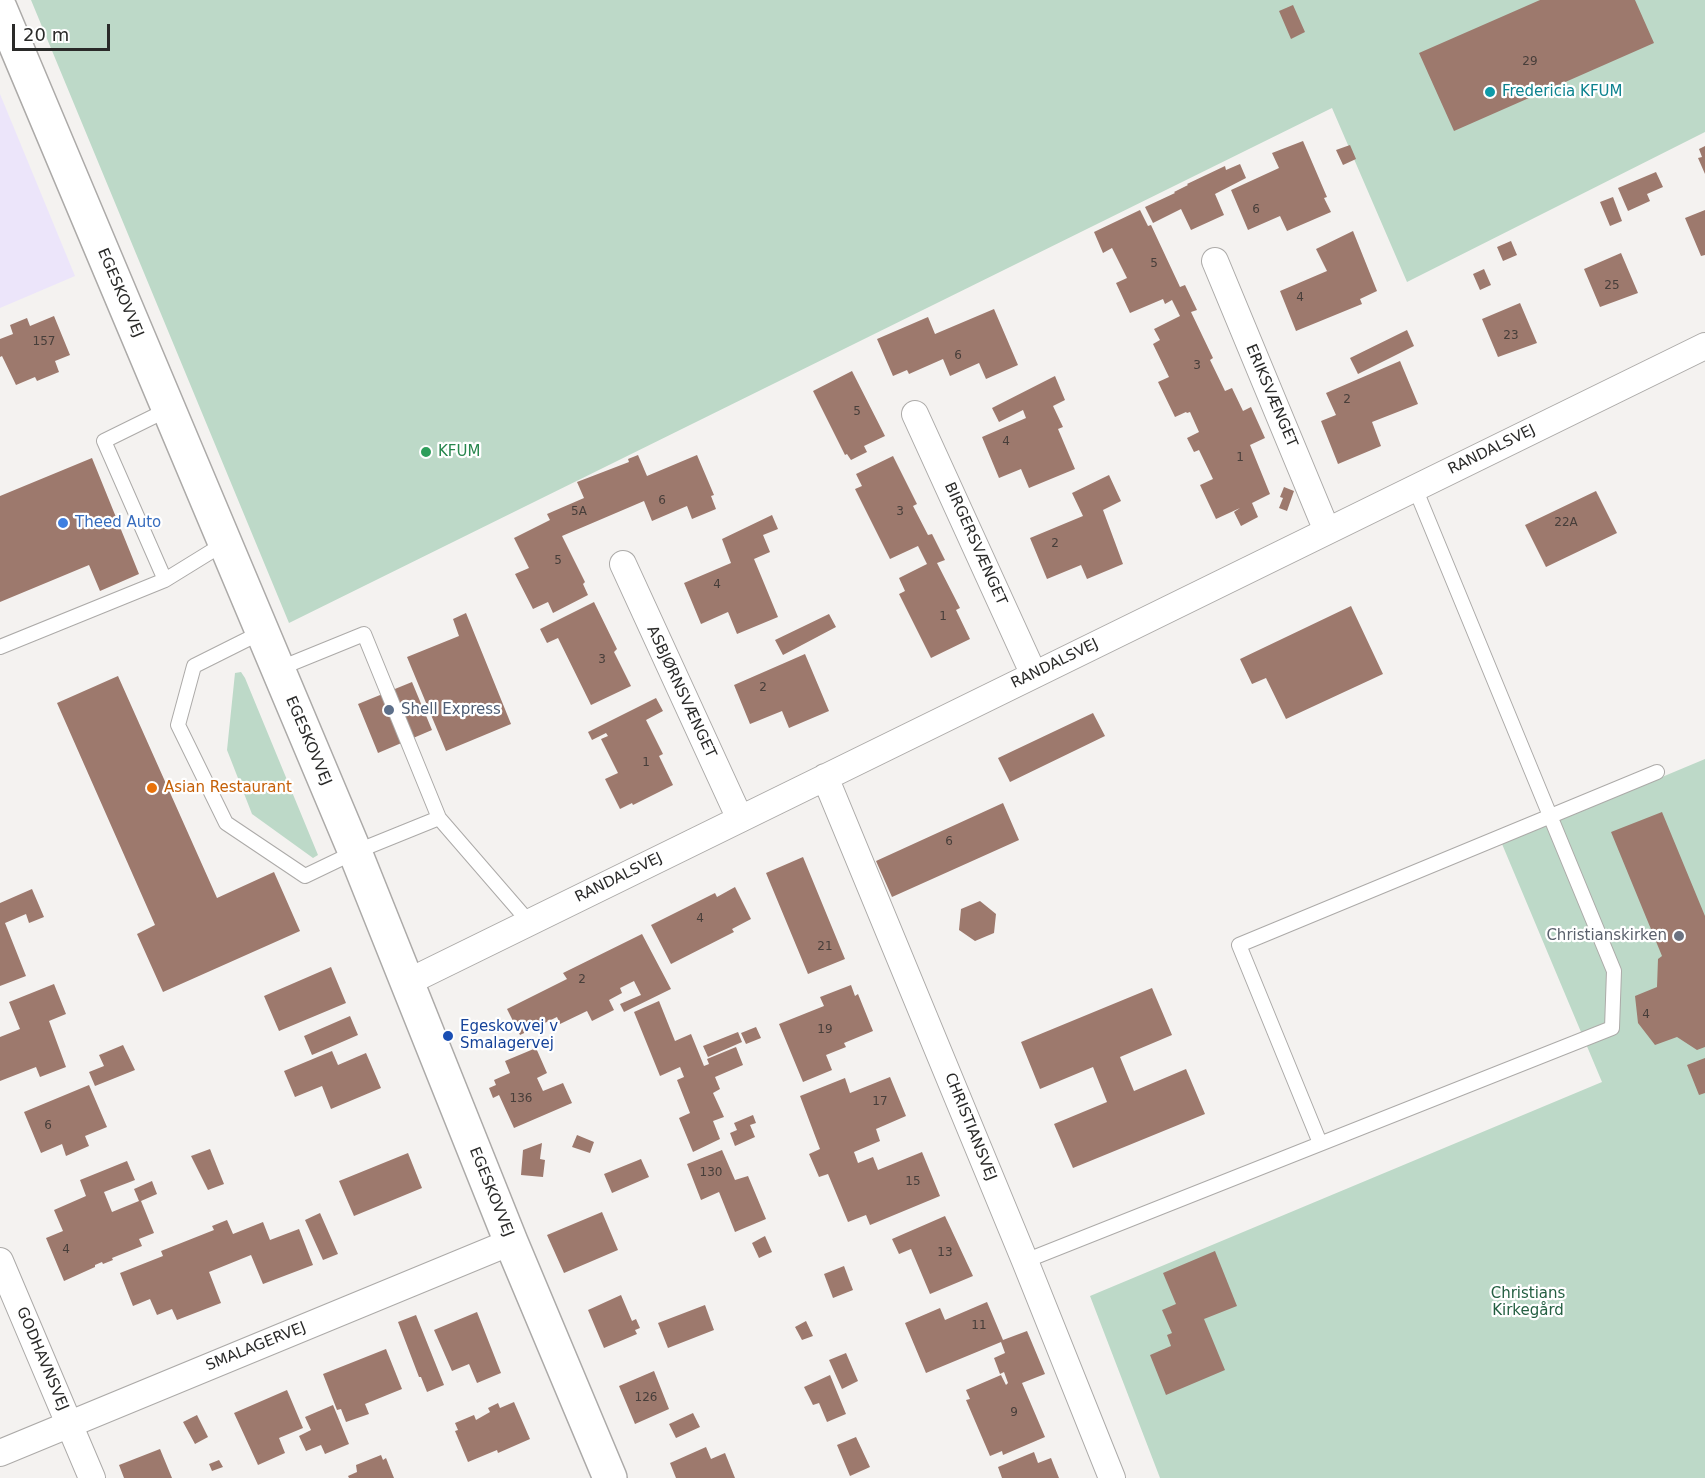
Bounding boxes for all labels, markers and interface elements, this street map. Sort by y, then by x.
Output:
scale bar [15,12,112,50]
text: 20 m [23,24,69,45]
house number: 29 [1522,55,1538,69]
place label: Fredericia KFUM [1502,83,1622,101]
marker: Fredericia KFUM [1483,85,1497,99]
house number: 6 [1252,203,1260,217]
street label: EGESKOVVEJ [93,246,147,340]
house number: 5 [1150,257,1158,271]
house number: 25 [1604,279,1620,293]
house number: 4 [1296,291,1304,305]
house number: 23 [1503,329,1519,343]
house number: 157 [33,335,55,349]
street label: ERIKSVÆNGET [1241,342,1301,450]
house number: 6 [954,349,962,363]
house number: 3 [1193,359,1201,373]
house number: 2 [1343,393,1351,407]
house number: 5 [853,405,861,419]
street label: RANDALSVEJ [1445,421,1539,479]
house number: 4 [1002,435,1010,449]
place label: KFUM [438,443,480,461]
marker: KFUM [419,445,433,459]
house number: 1 [1236,451,1244,465]
street label: BIRGERSVÆNGET [940,480,1010,608]
house number: 6 [658,494,666,508]
house number: 5A [571,505,587,519]
house number: 3 [896,505,904,519]
place label: Theed Auto [75,514,161,532]
marker: Theed Auto [56,516,70,530]
house number: 22A [1554,516,1578,530]
house number: 2 [1051,537,1059,551]
house number: 5 [554,554,562,568]
house number: 4 [713,578,721,592]
house number: 1 [939,610,947,624]
street label: ASBJØRNSVÆNGET [642,623,720,761]
street label: RANDALSVEJ [1008,635,1102,693]
house number: 3 [598,653,606,667]
house number: 2 [759,681,767,695]
street label: EGESKOVVEJ [281,694,335,788]
place label: Shell Express [401,701,501,719]
marker: Shell Express [382,703,396,717]
house number: 1 [642,756,650,770]
place label: Asian Restaurant [164,779,292,797]
marker: Asian Restaurant [145,781,159,795]
house number: 6 [945,835,953,849]
street label: RANDALSVEJ [572,849,666,907]
house number: 4 [696,912,704,926]
place label: Christianskirken [1546,927,1667,945]
marker: Christianskirken [1672,929,1686,943]
house number: 21 [817,940,833,954]
house number: 2 [578,973,586,987]
house number: 4 [1642,1008,1650,1022]
place label: Egeskovvej v Smalagervej [460,1018,558,1053]
house number: 19 [817,1023,833,1037]
marker: Egeskovvej v Smalagervej [441,1029,455,1043]
street label: CHRISTIANSVEJ [940,1070,1000,1184]
house number: 136 [510,1092,532,1106]
house number: 17 [872,1095,888,1109]
house number: 6 [44,1119,52,1133]
street label: EGESKOVVEJ [465,1145,517,1239]
house number: 130 [700,1166,722,1180]
house number: 15 [905,1175,921,1189]
house number: 4 [62,1243,70,1257]
house number: 13 [937,1246,953,1260]
park label: Christians Kirkegård [1491,1285,1565,1320]
street label: GODHAVNSVEJ [12,1305,72,1413]
street label: SMALAGERVEJ [203,1319,309,1375]
house number: 11 [971,1319,987,1333]
house number: 126 [635,1391,657,1405]
house number: 9 [1010,1406,1018,1420]

